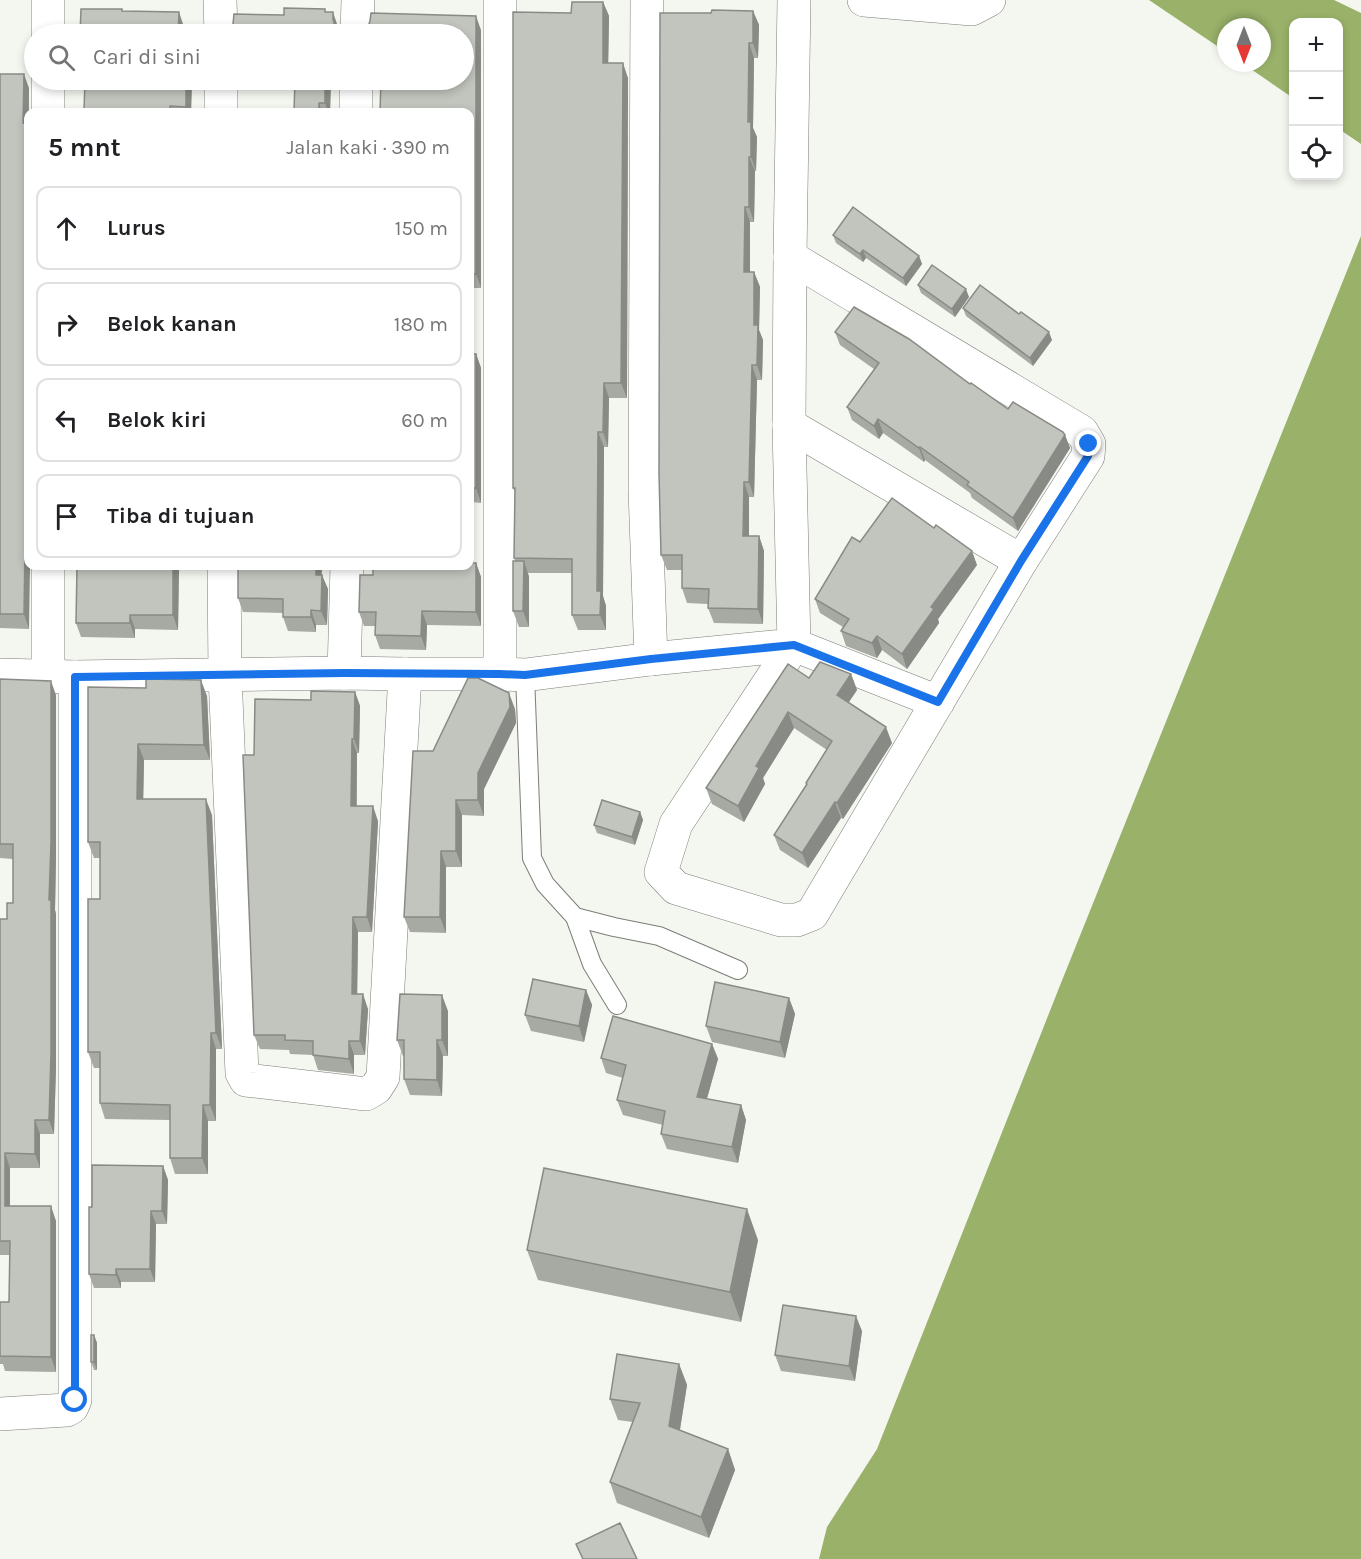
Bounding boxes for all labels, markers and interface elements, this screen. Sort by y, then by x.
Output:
north arrow [1217,18,1271,72]
map controls [1289,18,1343,180]
button: + [1289,18,1343,72]
search box [24,24,474,90]
icon: search [45,41,78,74]
text: Cari di sini [93,44,201,70]
button: − [1289,72,1343,126]
button: locate [1289,126,1343,180]
text: 5 mnt [48,132,121,163]
text: Jalan kaki · 390 m [286,136,450,159]
icon: ahead [50,212,83,245]
text: Lurus [107,215,166,241]
text: 150 m [395,217,448,240]
icon: right [50,308,83,341]
text: Belok kanan [107,311,237,337]
text: 180 m [394,313,448,336]
icon: left [50,404,83,437]
text: Belok kiri [107,407,207,433]
text: 60 m [401,409,448,432]
route end [1075,430,1101,456]
icon: arrive [50,500,83,533]
text: Tiba di tujuan [107,503,254,529]
route start [61,1386,87,1412]

